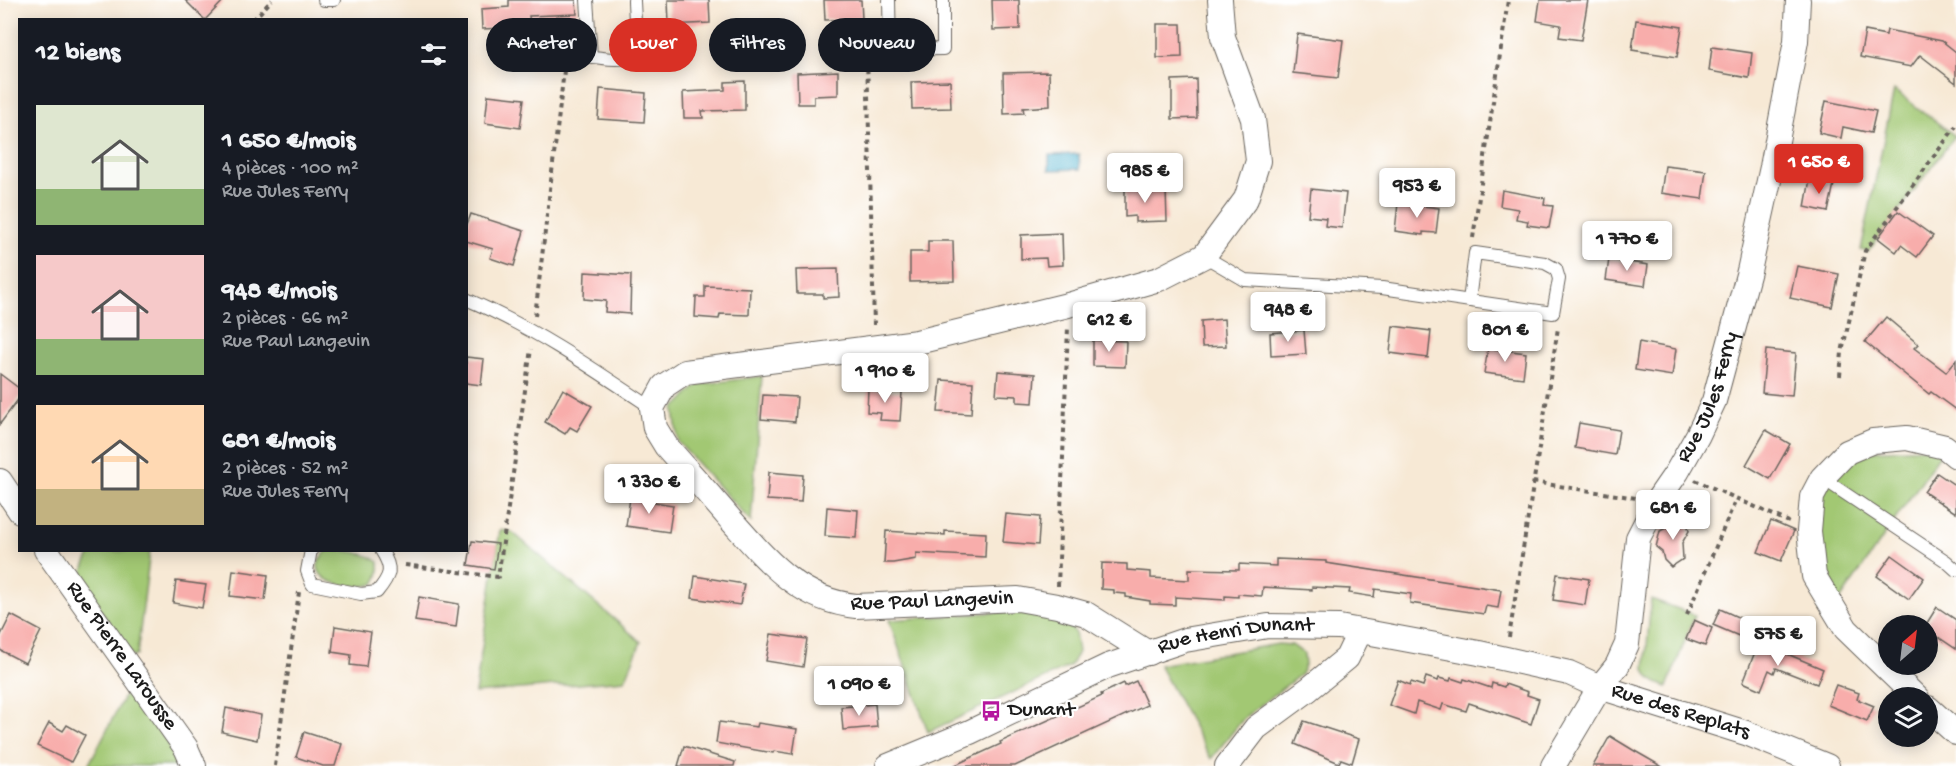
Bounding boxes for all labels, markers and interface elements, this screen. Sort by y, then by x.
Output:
chip: Acheter [486,18,597,72]
chip: Louer [609,18,697,72]
chip: Filtres [709,18,806,72]
chip: Nouveau [818,18,936,72]
icon: filters [417,38,450,71]
text: 12 biens [36,39,120,70]
text: 1 650 €/mois [222,127,355,158]
icon: home [84,129,156,201]
pin: 1 650 € [1764,144,1874,195]
text: 1 650 € [1788,152,1850,175]
pin: 985 € [1103,153,1187,204]
text: 4 pièces · 100 m² [222,158,359,181]
text: 985 € [1121,161,1169,184]
pin: 953 € [1375,168,1459,219]
text: 953 € [1393,176,1441,199]
text: Rue Jules Ferry [222,181,348,204]
pin: 1 770 € [1572,221,1682,272]
text: 1 770 € [1596,229,1658,252]
text: 948 €/mois [222,277,337,308]
icon: home [84,279,156,351]
pin: 948 € [1246,292,1330,343]
text: 948 € [1264,300,1312,323]
pin: 612 € [1067,302,1151,353]
text: 2 pièces · 66 m² [222,308,348,331]
text: 612 € [1087,310,1131,333]
pin: 801 € [1463,312,1547,363]
text: 801 € [1481,320,1529,343]
street label: Rue Jules Ferry [1672,329,1745,468]
text: Rue Paul Langevin [222,331,370,354]
pin: 1 910 € [830,353,940,404]
text: 1 910 € [856,361,914,384]
text: 681 €/mois [222,427,335,458]
icon: home [84,429,156,501]
text: 2 pièces · 52 m² [222,458,348,481]
pin: 1 330 € [594,464,704,515]
text: 1 330 € [618,472,680,495]
text: Rue Jules Ferry [222,481,348,504]
pin: 681 € [1631,490,1715,541]
text: 681 € [1650,498,1696,521]
street label: Rue Pierre Larousse [60,577,183,736]
street label: Rue Paul Langevin [850,586,1014,618]
street label: Rue Henri Dunant [1155,613,1316,661]
north arrow [1878,615,1938,675]
map controls [1878,615,1938,747]
pin: 575 € [1736,616,1820,667]
text: 575 € [1754,624,1802,647]
pin: 1 090 € [804,666,914,717]
text: 1 090 € [828,674,890,697]
street label: Rue des Replats [1608,678,1754,747]
button: layers [1878,687,1938,747]
place label: Dunant [1006,698,1077,724]
bus stop icon: Dunant [979,699,1003,723]

